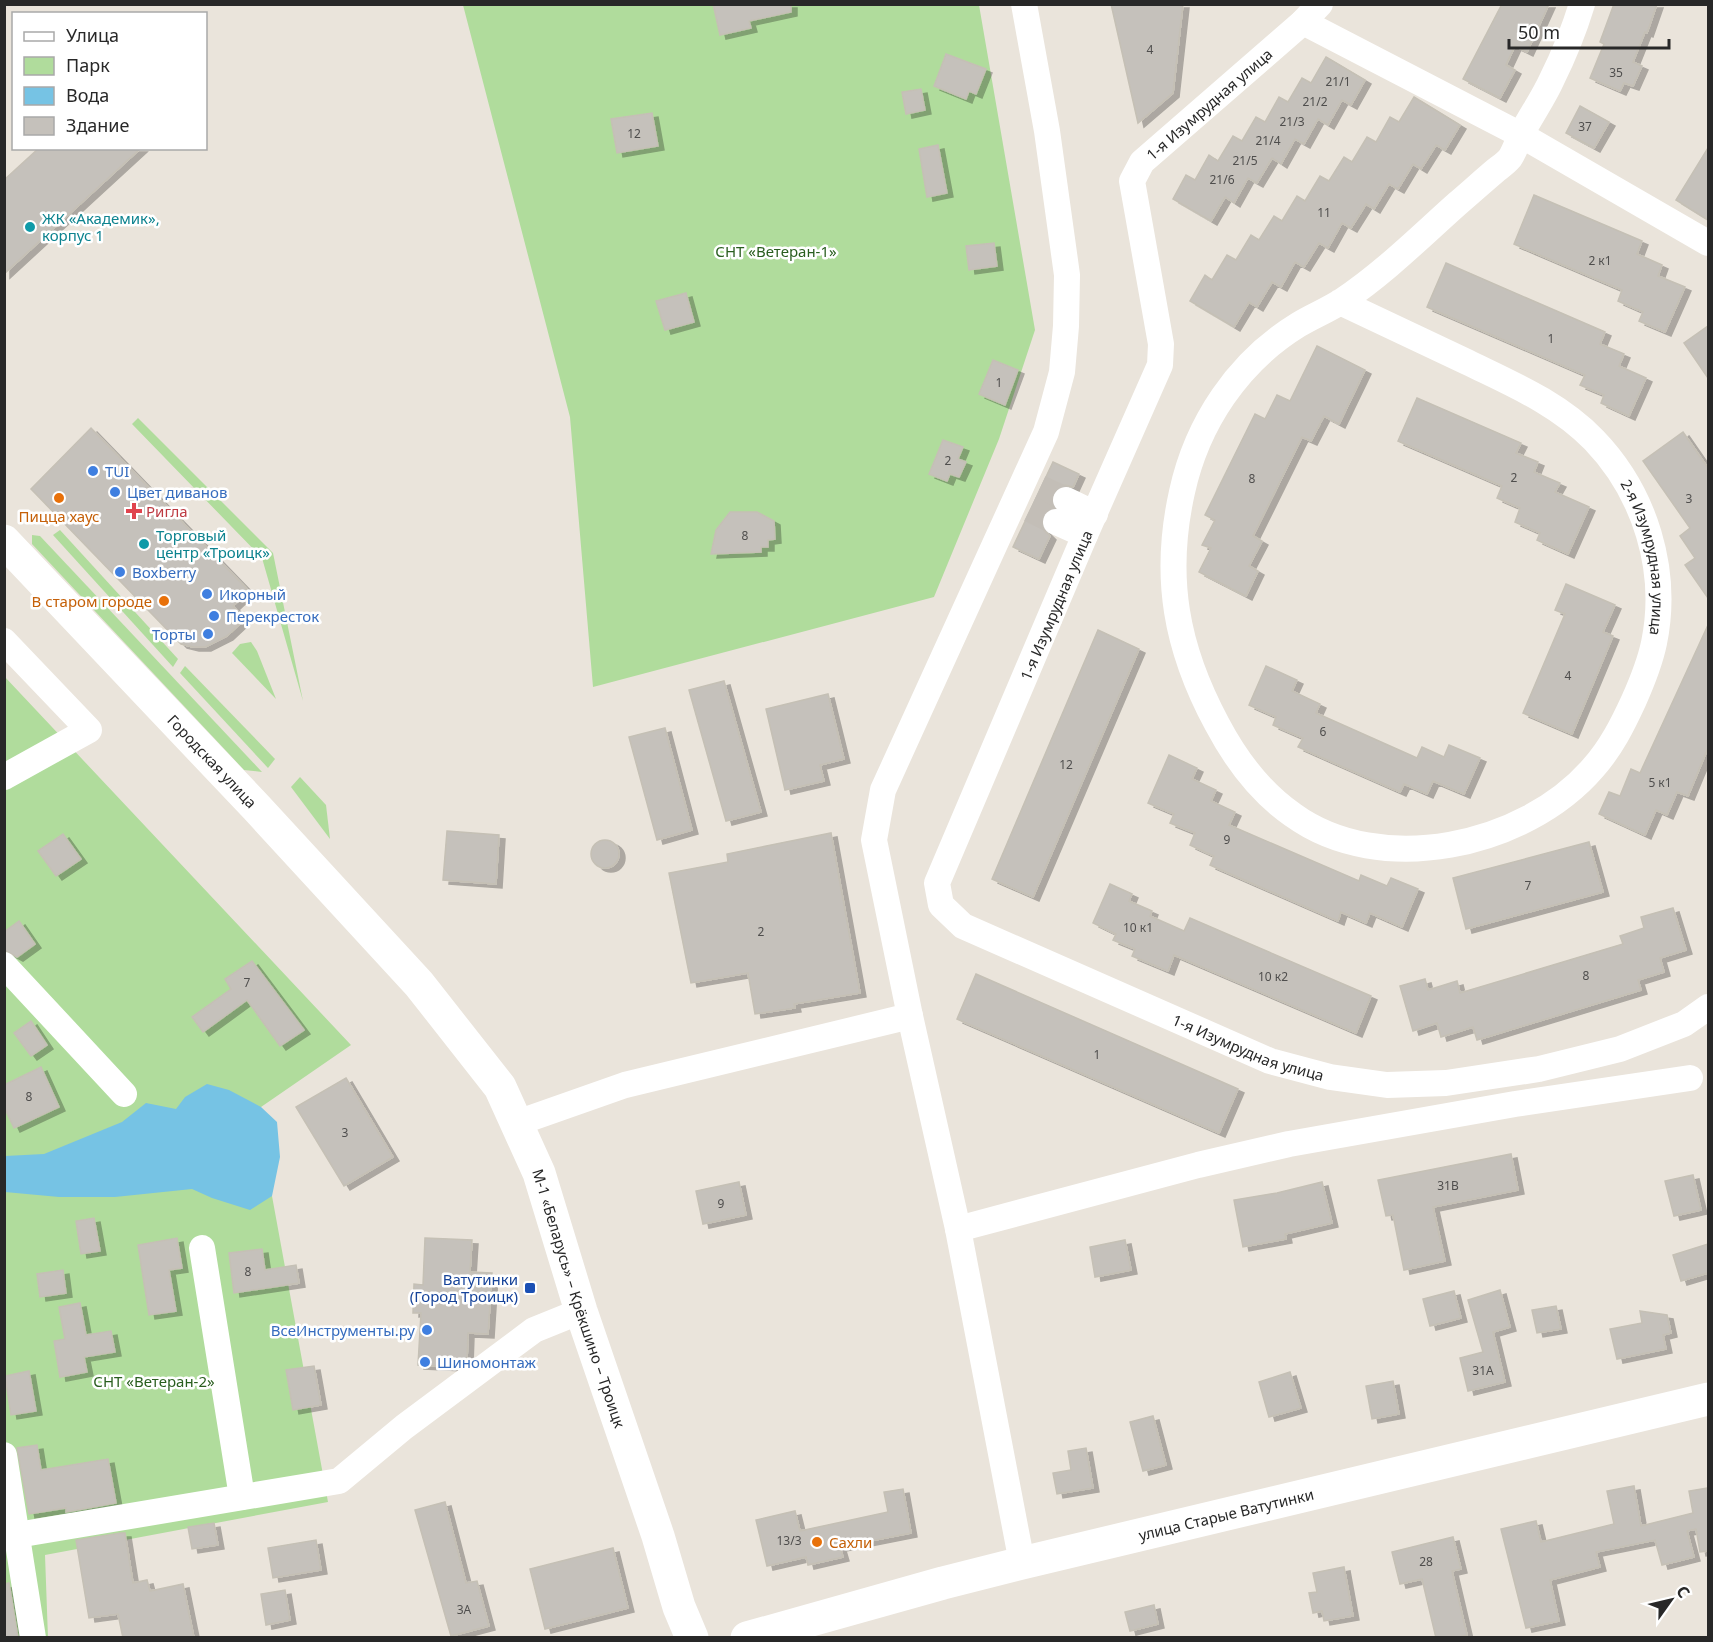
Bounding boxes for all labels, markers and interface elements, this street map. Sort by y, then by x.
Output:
legend [12,12,207,150]
scale bar [1509,12,1670,50]
text: 50 m [1518,20,1560,44]
text: Улица [66,23,119,47]
house number: 4 [1147,41,1154,58]
street label: 1-я Изумрудная улица [1142,44,1276,164]
text: Парк [66,53,110,77]
house number: 35 [1609,64,1623,81]
house number: 21/1 [1325,73,1351,90]
text: Вода [66,83,109,107]
house number: 21/2 [1302,93,1328,110]
text: Здание [66,113,130,137]
house number: 21/3 [1279,113,1305,130]
house number: 37 [1578,118,1592,135]
house number: 12 [627,125,641,142]
house number: 21/4 [1255,132,1281,149]
house number: 21/5 [1232,152,1258,169]
house number: 21/6 [1209,171,1235,188]
house number: 11 [1317,204,1331,221]
place label: ЖК «Академик», корпус 1 [42,208,160,245]
marker: ЖК «Академик», корпус 1 [23,220,37,234]
park label: СНТ «Ветеран-1» [715,241,837,261]
house number: 2 к1 [1588,252,1612,269]
house number: 1 [1548,330,1554,347]
house number: 1 [996,374,1002,391]
house number: 2 [945,452,952,469]
place label: TUI [105,461,129,481]
marker: TUI [86,464,100,478]
house number: 2 [1511,469,1518,486]
house number: 8 [1249,470,1256,487]
street label: 2-я Изумрудная улица [1616,476,1668,637]
place label: Цвет диванов [127,482,227,502]
marker: Цвет диванов [108,485,122,499]
house number: 3 [1686,490,1693,507]
marker: Пицца хаус [52,491,66,505]
place label: Ригла [146,501,188,521]
marker: Ригла [127,504,141,518]
place label: Пицца хаус [18,506,100,526]
place label: Торговый центр «Троицк» [156,525,270,562]
house number: 8 [742,527,749,544]
street label: 1-я Изумрудная улица [1015,527,1097,683]
marker: Торговый центр «Троицк» [137,537,151,551]
place label: Boxberry [132,562,197,582]
marker: Boxberry [113,565,127,579]
place label: Икорный [219,584,286,604]
marker: Икорный [200,587,214,601]
place label: В старом городе [32,591,152,611]
marker: В старом городе [157,594,171,608]
place label: Перекресток [226,606,319,626]
marker: Перекресток [207,609,221,623]
place label: Торты [152,624,196,644]
marker: Торты [201,627,215,641]
house number: 4 [1565,667,1572,684]
street label: Городская улица [163,710,261,812]
house number: 6 [1320,723,1327,740]
house number: 12 [1059,756,1073,773]
house number: 5 к1 [1648,774,1672,791]
house number: 9 [1224,831,1231,848]
house number: 7 [1525,877,1532,894]
house number: 10 к1 [1123,919,1153,936]
house number: 2 [758,923,765,940]
house number: 8 [1583,967,1590,984]
house number: 10 к2 [1258,968,1288,985]
house number: 7 [244,974,251,991]
street label: 1-я Изумрудная улица [1169,1009,1326,1085]
house number: 1 [1094,1046,1100,1063]
house number: 8 [26,1088,33,1105]
house number: 3 [342,1124,349,1141]
street label: М-1 «Беларусь» – Крёкшино – Троицк [528,1166,630,1430]
house number: 31В [1437,1177,1459,1194]
house number: 9 [718,1195,725,1212]
house number: 8 [245,1263,252,1280]
place label: Ватутинки (Город Троицк) [410,1269,518,1306]
marker: Ватутинки (Город Троицк) [523,1281,537,1295]
place label: ВсеИнструменты.ру [271,1320,415,1340]
marker: ВсеИнструменты.ру [420,1323,434,1337]
place label: Шиномонтаж [437,1352,537,1372]
marker: Шиномонтаж [418,1355,432,1369]
house number: 31А [1472,1362,1494,1379]
park label: СНТ «Ветеран-2» [93,1371,215,1391]
street label: улица Старые Ватутинки [1137,1484,1316,1545]
house number: 13/3 [776,1532,802,1549]
place label: Сахли [829,1532,872,1552]
marker: Сахли [810,1535,824,1549]
house number: 28 [1419,1553,1433,1570]
north arrow [1641,1570,1701,1630]
text: С [1671,1581,1695,1602]
house number: 3А [457,1601,472,1618]

